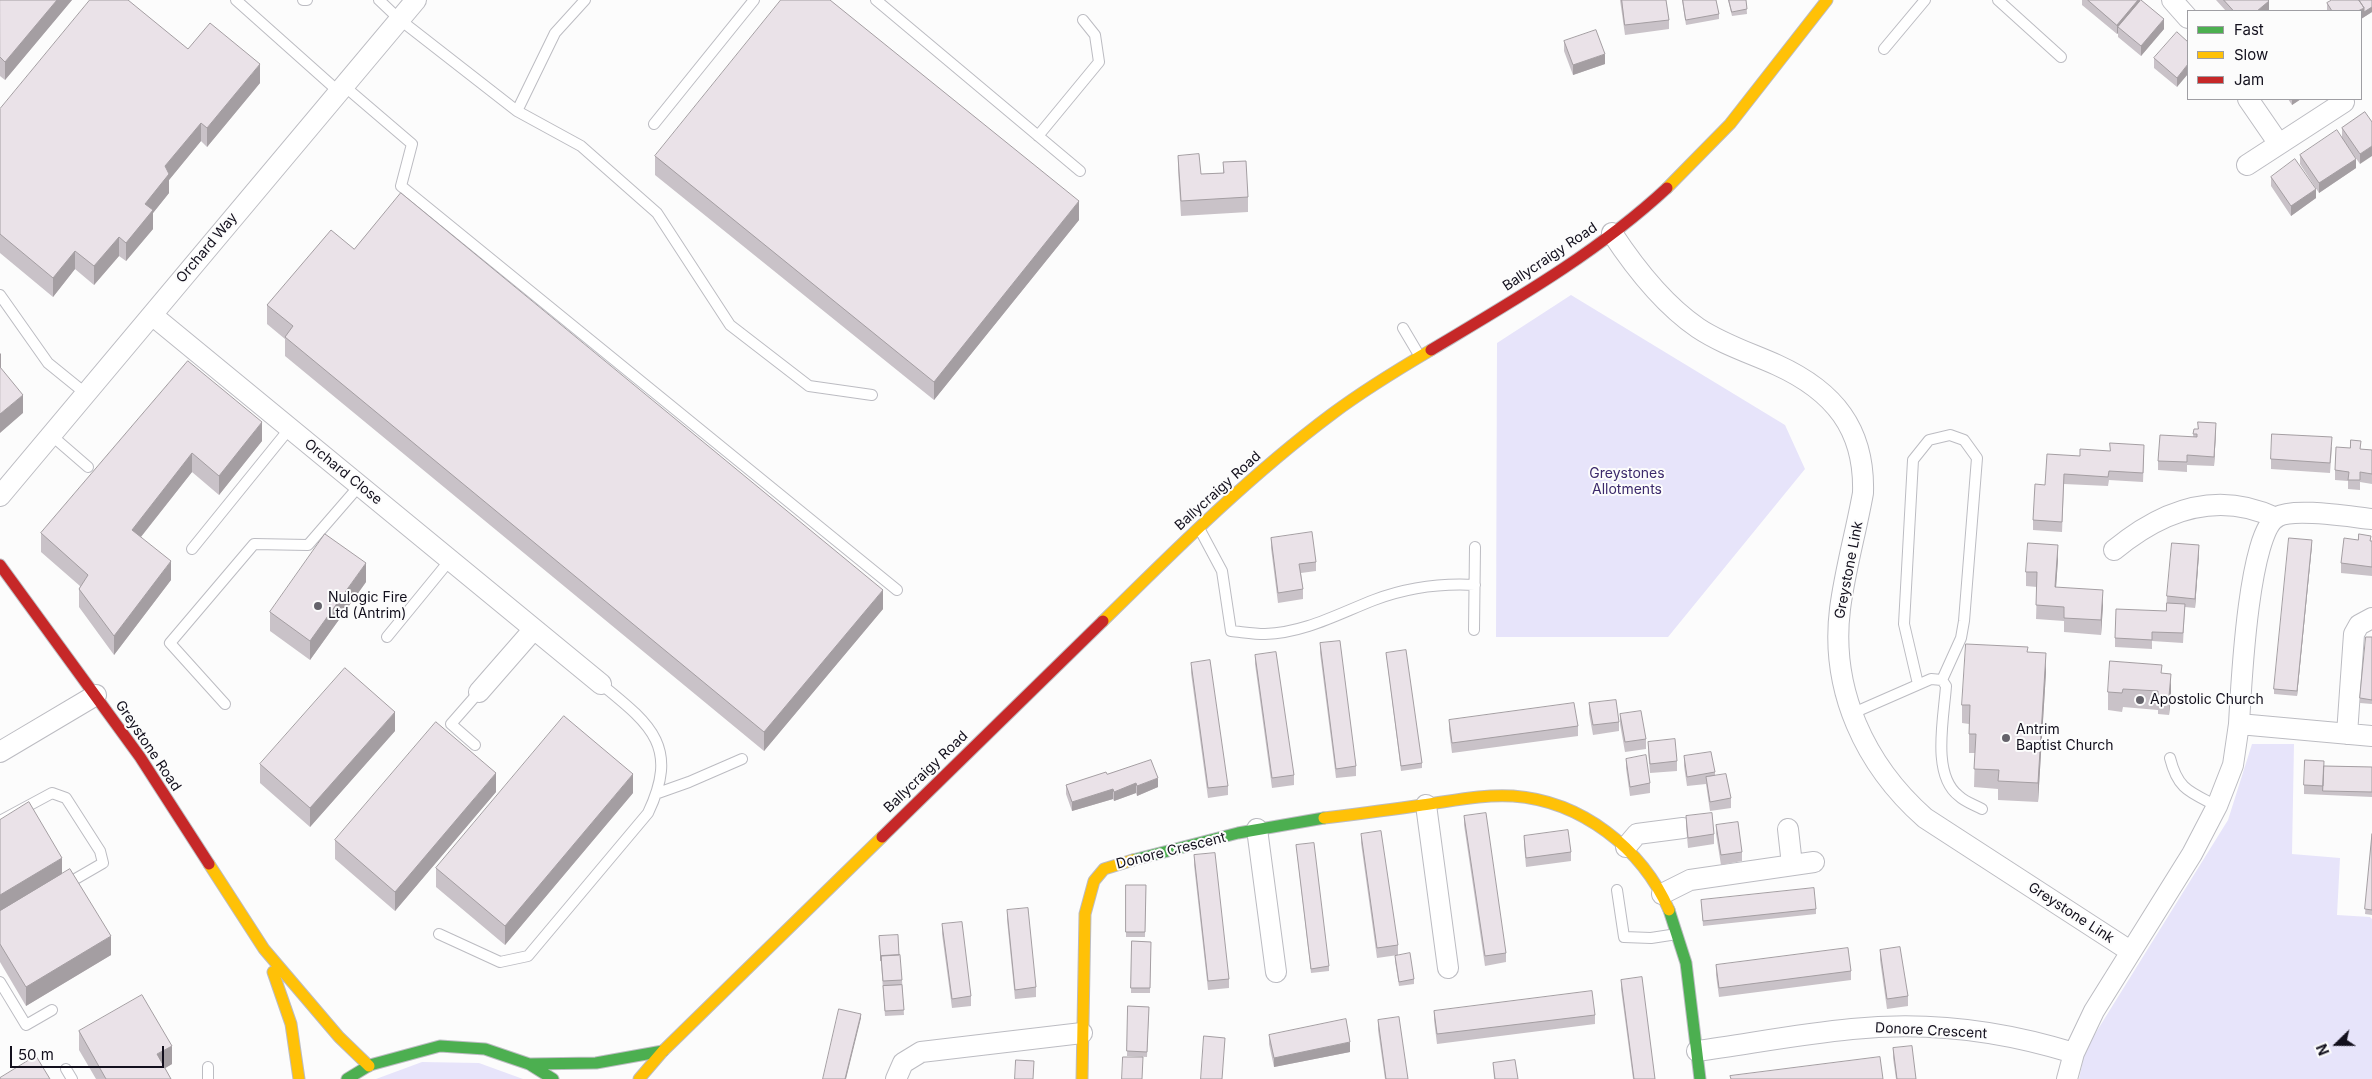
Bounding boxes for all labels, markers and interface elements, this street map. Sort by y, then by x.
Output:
legend [2187,10,2362,100]
text: Fast [2234,20,2264,39]
text: Slow [2234,45,2268,64]
text: Jam [2234,70,2264,89]
street label: Orchard Way [173,210,241,286]
street label: Ballycraigy Road [1500,219,1600,295]
street label: Orchard Close [301,436,385,508]
street label: Ballycraigy Road [1171,448,1265,534]
park label: Greystones Allotments [1589,466,1665,498]
street label: Greystone Link [1831,520,1867,620]
place label: Nulogic Fire Ltd (Antrim) [328,590,407,622]
marker: Nulogic Fire Ltd (Antrim) [312,600,324,612]
place label: Apostolic Church [2150,692,2264,708]
marker: Apostolic Church [2134,694,2146,706]
street label: Greystone Road [112,698,184,794]
place label: Antrim Baptist Church [2016,722,2114,754]
street label: Ballycraigy Road [881,728,971,816]
marker: Antrim Baptist Church [2000,732,2012,744]
street label: Donore Crescent [1115,829,1227,873]
street label: Greystone Link [2025,879,2117,947]
north arrow [2312,1019,2362,1069]
street label: Donore Crescent [1875,1020,1987,1042]
scale bar [12,1036,166,1068]
text: N [2313,1042,2333,1058]
text: 50 m [18,1045,54,1064]

